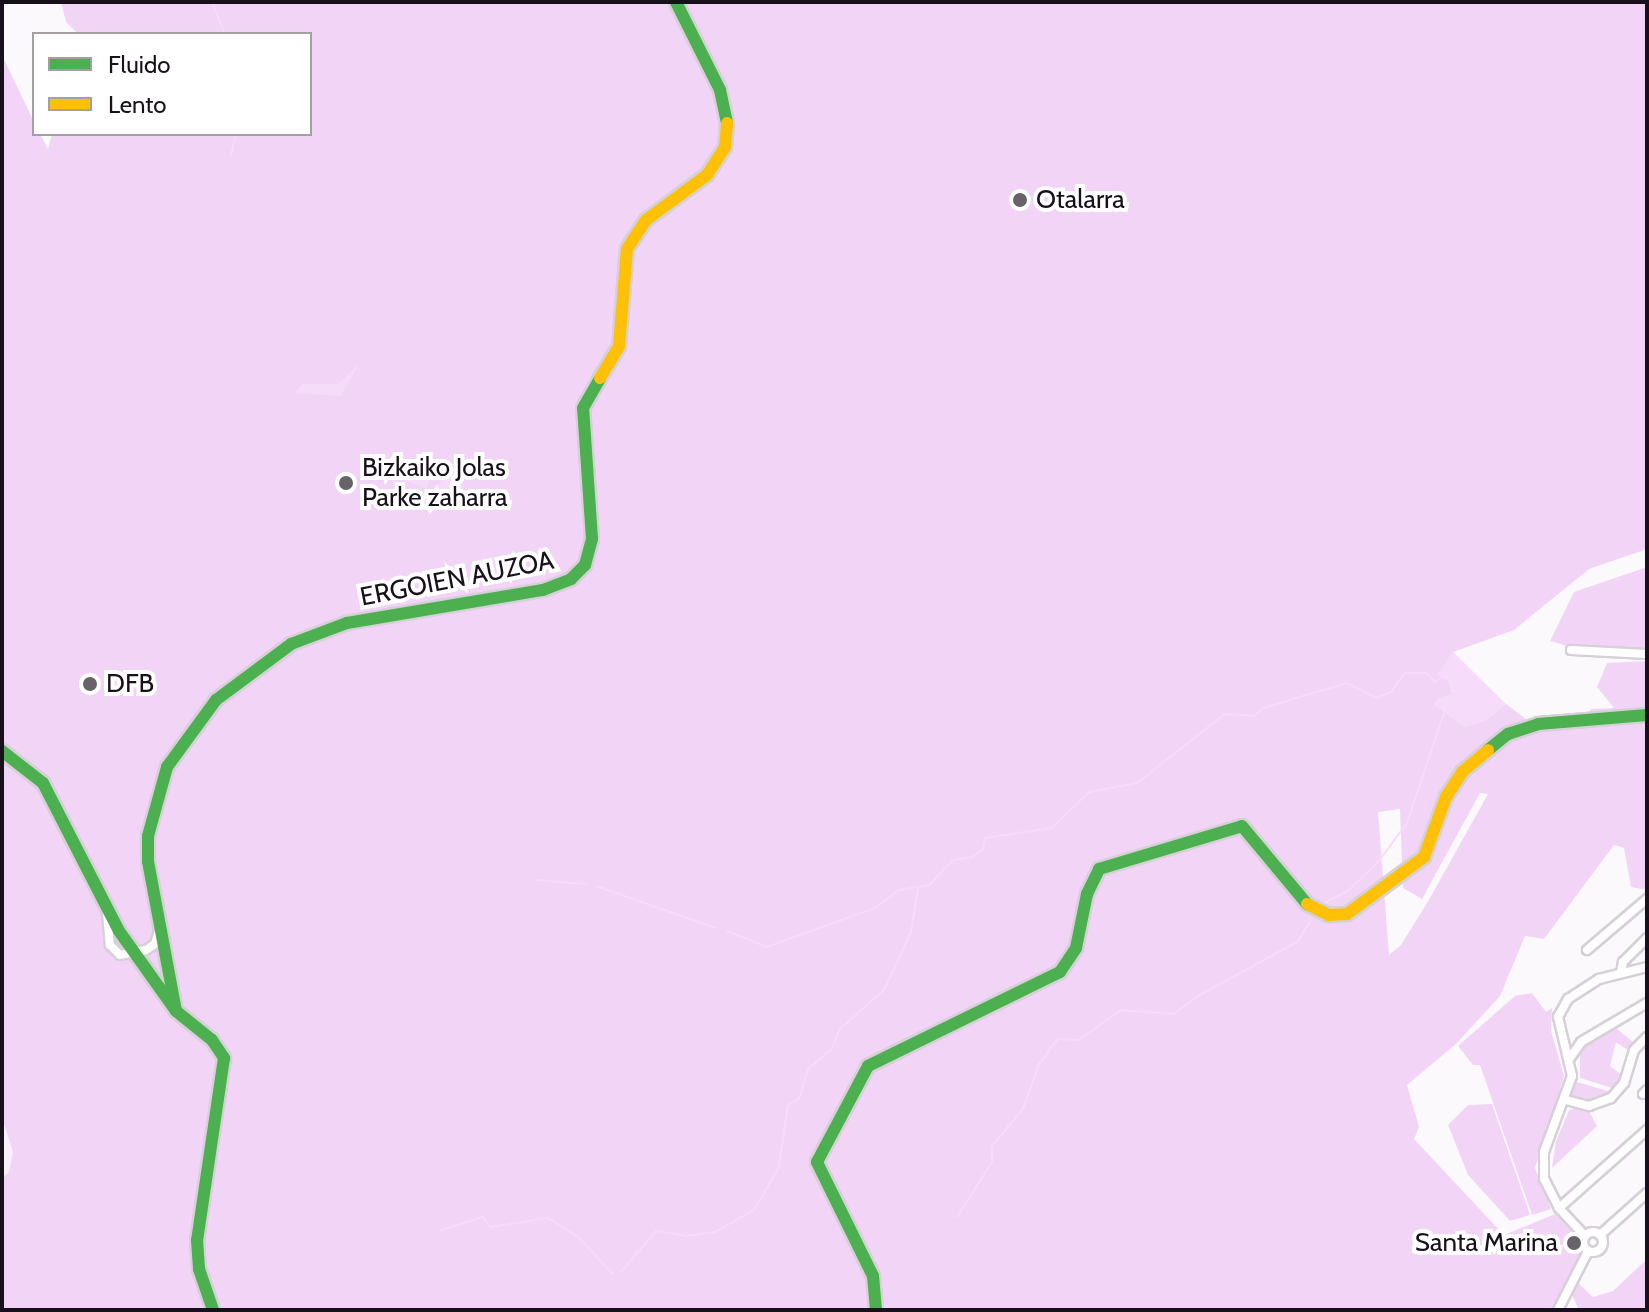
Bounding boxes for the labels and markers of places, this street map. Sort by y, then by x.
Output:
place label: Otalarra [1036,184,1125,216]
marker: Otalarra [1011,191,1029,209]
place label: Bizkaiko Jolas Parke zaharra [362,452,507,514]
marker: Bizkaiko Jolas Parke zaharra [337,474,355,492]
place label: DFB [106,668,154,700]
marker: DFB [81,675,99,693]
place label: Santa Marina [1415,1227,1558,1259]
marker: Santa Marina [1565,1234,1583,1252]

